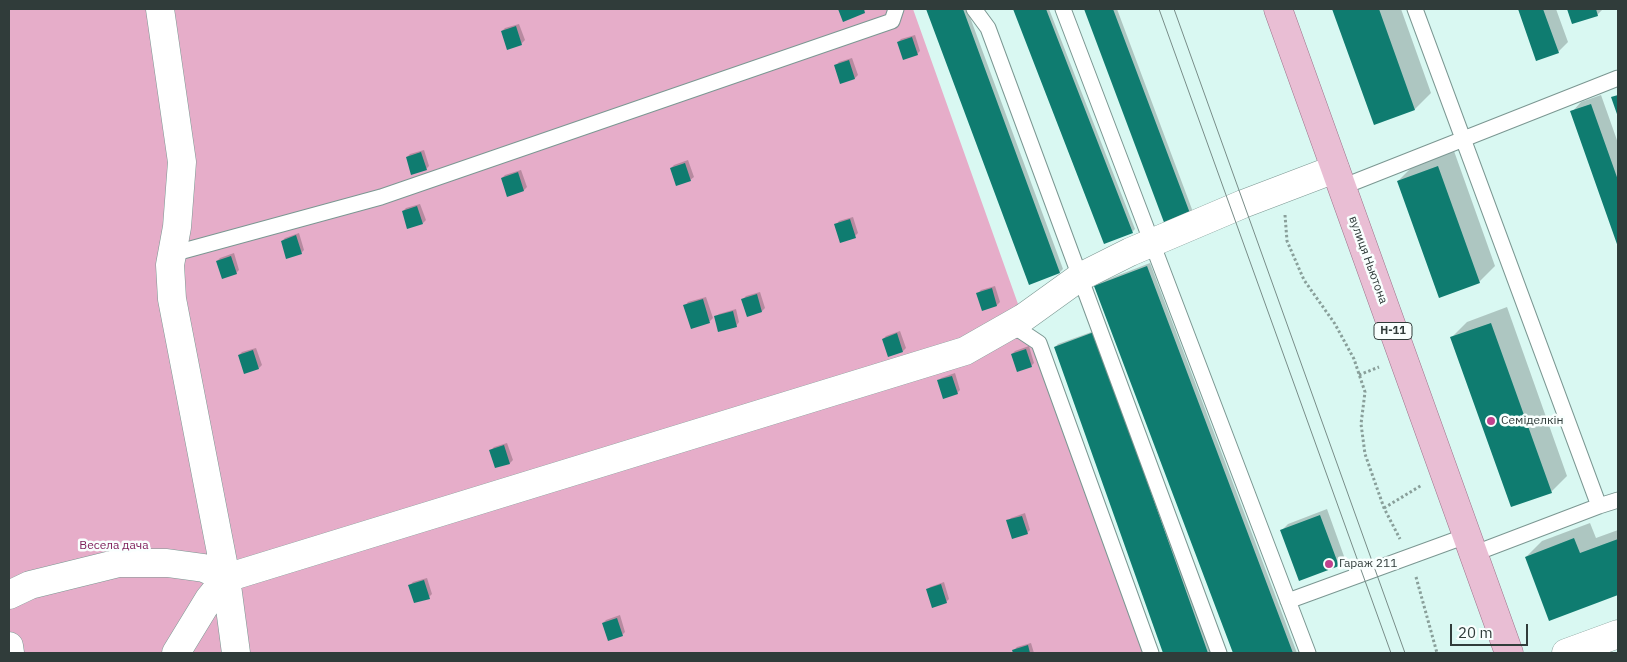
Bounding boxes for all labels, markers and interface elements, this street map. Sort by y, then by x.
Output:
street label: вулиця Ньютона [1345,214,1391,306]
road number: Н-11 [1374,322,1412,340]
place label: Семіделкін [1501,414,1564,428]
marker: Семіделкін [1485,415,1497,427]
park label: Весела дача [79,539,149,553]
place label: Гараж 211 [1339,557,1397,571]
marker: Гараж 211 [1323,558,1335,570]
scale bar [1452,614,1530,646]
text: 20 m [1458,623,1493,642]

